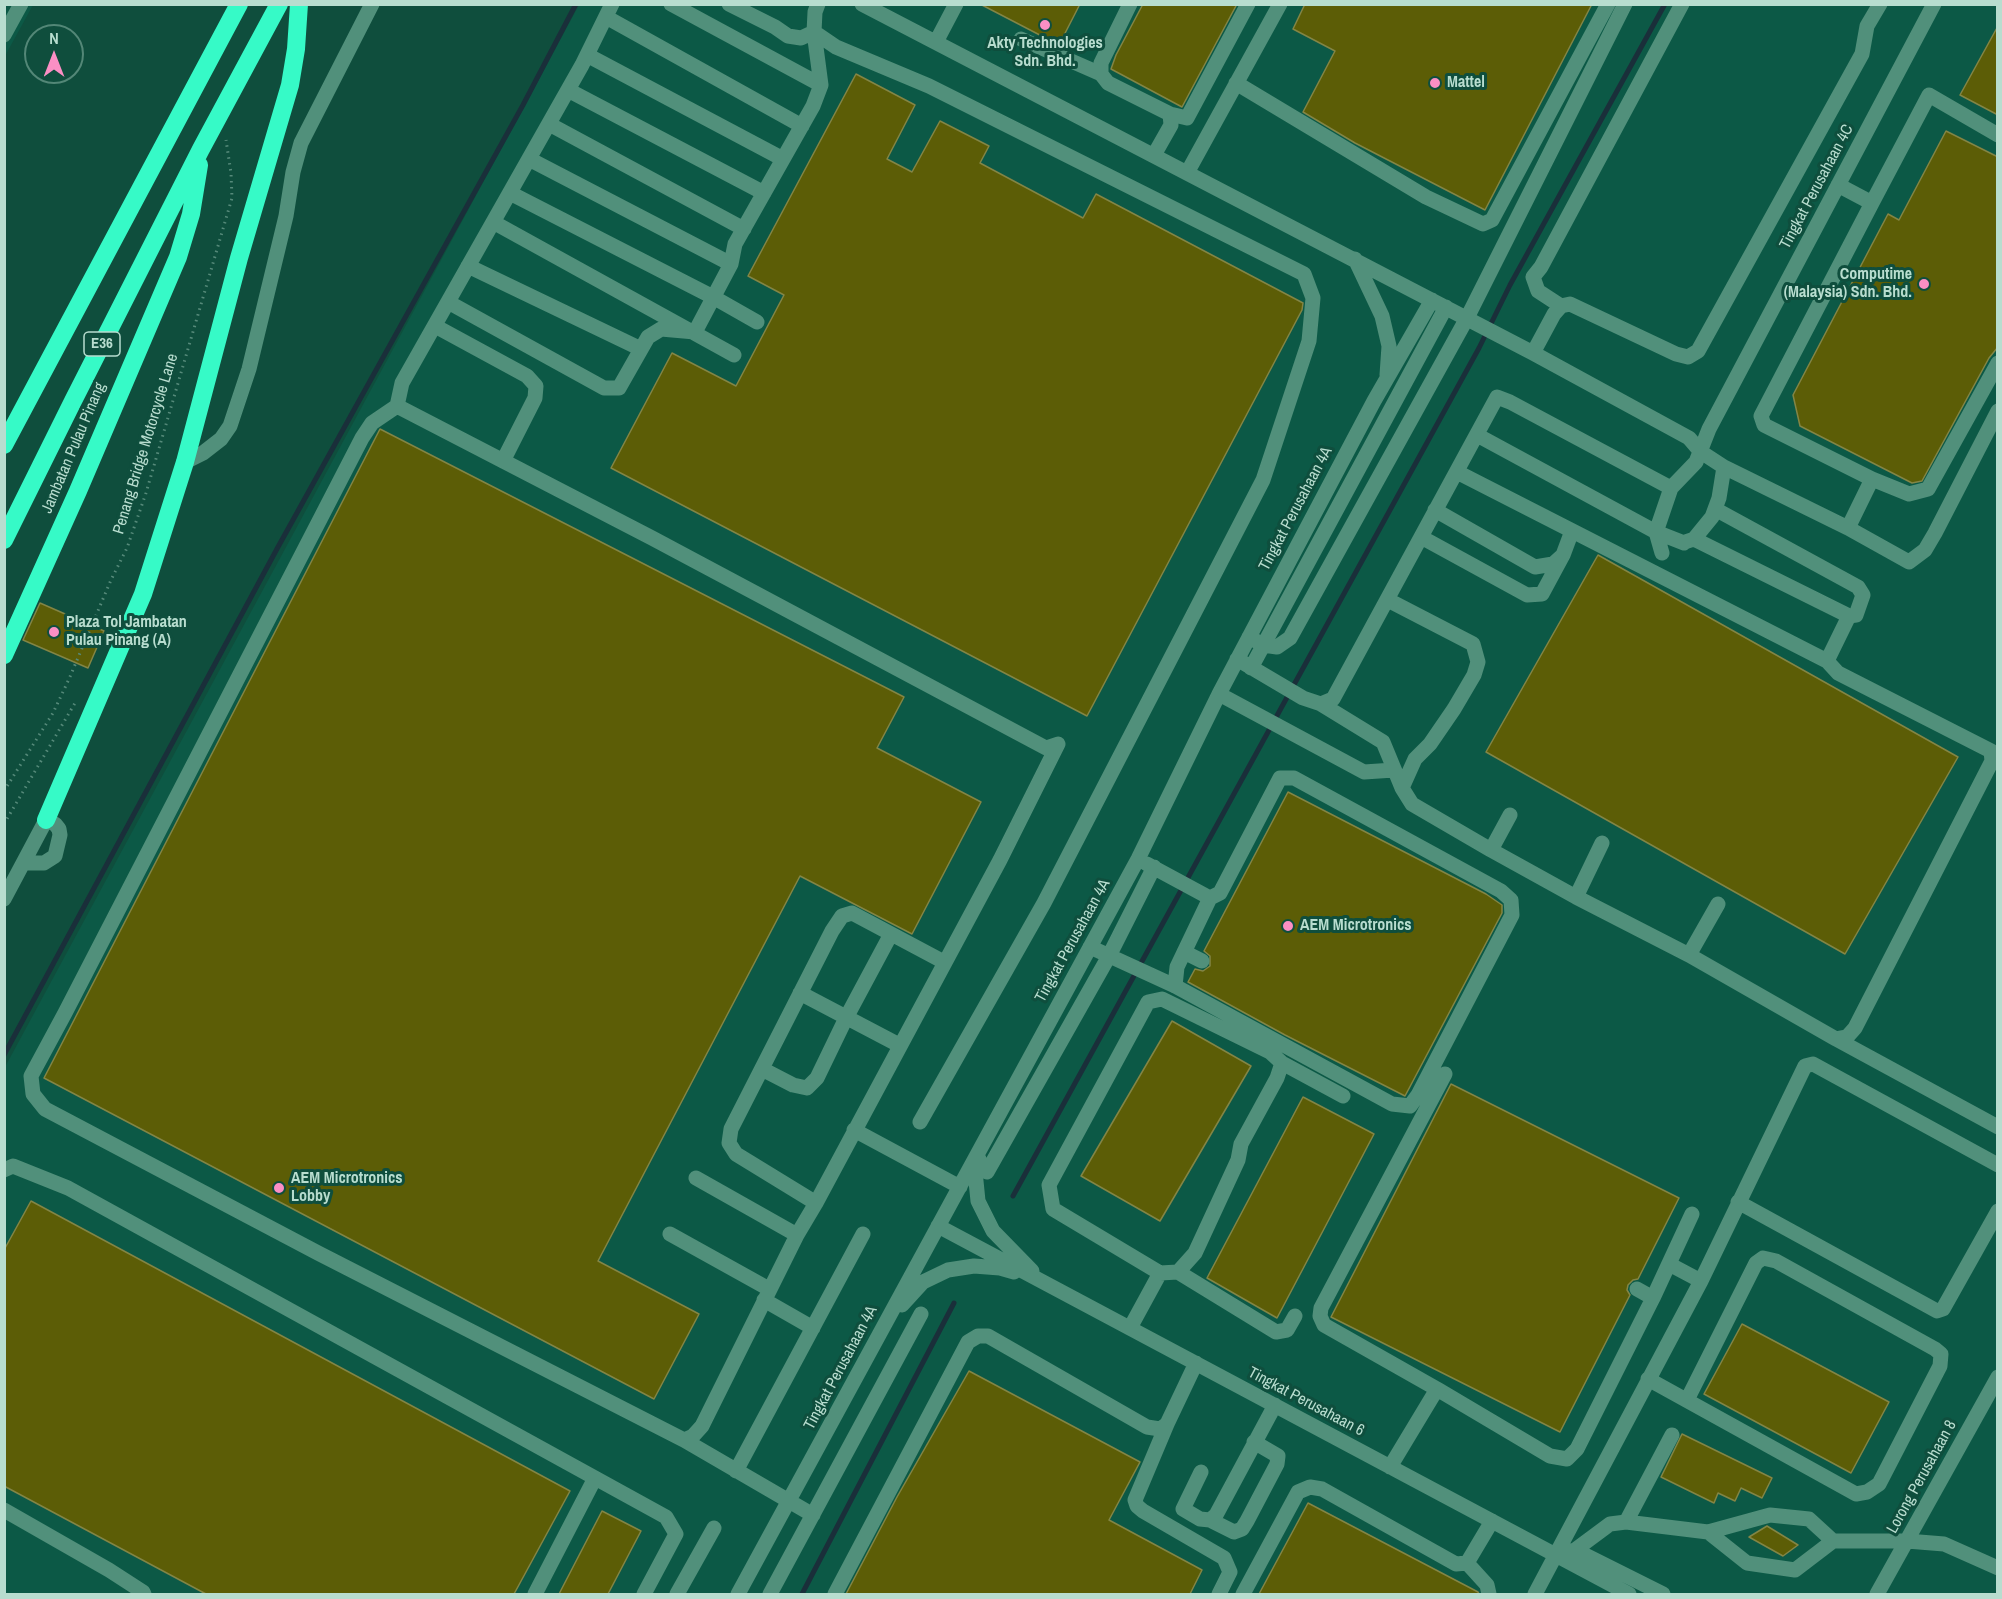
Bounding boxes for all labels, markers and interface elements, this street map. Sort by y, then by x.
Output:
marker: Akty Technologies Sdn. Bhd. [1038,18,1052,32]
north arrow [24,24,84,84]
text: N [49,27,59,49]
place label: Akty Technologies Sdn. Bhd. [987,34,1103,72]
place label: Mattel [1447,73,1485,93]
marker: Mattel [1428,76,1442,90]
street label: Tingkat Perusahaan 4C [1776,121,1858,253]
place label: Computime (Malaysia) Sdn. Bhd. [1784,265,1912,303]
marker: Computime (Malaysia) Sdn. Bhd. [1917,277,1931,291]
road number: E36 [84,332,120,356]
street label: Penang Bridge Motorcycle Lane [109,352,183,536]
street label: Jambatan Pulau Pinang [38,380,110,516]
street label: Tingkat Perusahaan 4A [1255,444,1337,574]
place label: Plaza Tol Jambatan Pulau Pinang (A) [66,613,187,651]
marker: Plaza Tol Jambatan Pulau Pinang (A) [47,625,61,639]
street label: Tingkat Perusahaan 4A [1031,876,1115,1006]
place label: AEM Microtronics [1300,916,1412,936]
marker: AEM Microtronics [1281,919,1295,933]
place label: AEM Microtronics Lobby [291,1169,403,1207]
marker: AEM Microtronics Lobby [272,1181,286,1195]
street label: Tingkat Perusahaan 4A [800,1303,882,1433]
street label: Tingkat Perusahaan 6 [1245,1363,1367,1441]
street label: Lorong Perusahaan 8 [1883,1417,1961,1537]

